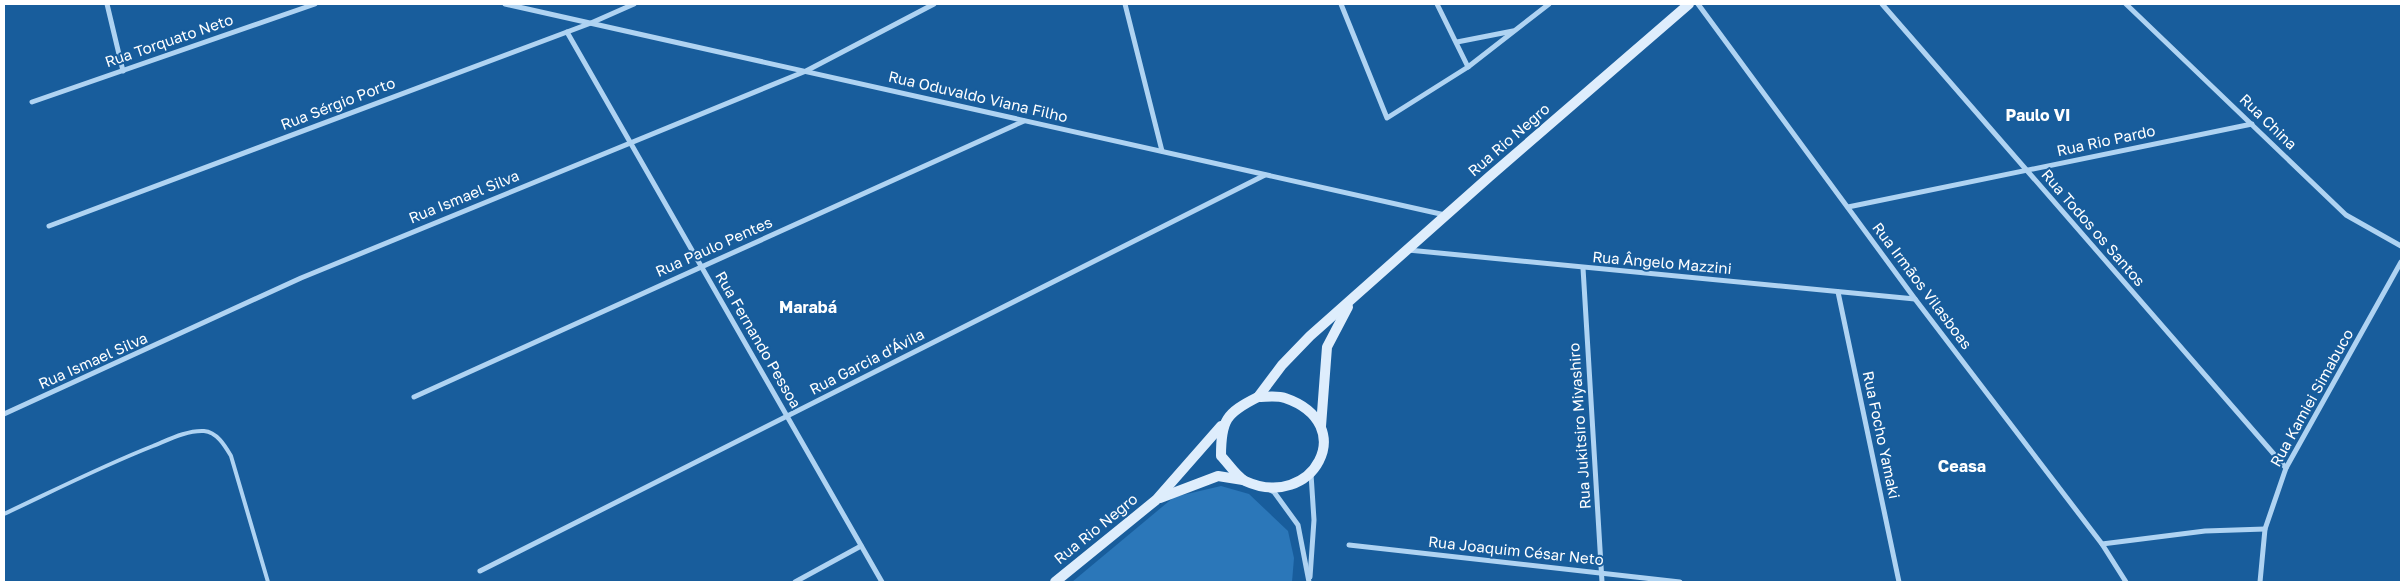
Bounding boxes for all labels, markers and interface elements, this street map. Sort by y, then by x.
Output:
street label: Rua Torquato Neto [102,10,235,70]
street label: Rua Oduvaldo Viana Filho [887,67,1070,125]
street label: Rua Sérgio Porto [278,73,397,133]
street label: Rua China [2236,90,2301,153]
street label: Rua Rio Negro [1464,99,1553,180]
district label: Paulo VI [2006,105,2070,125]
street label: Rua Rio Pardo [2055,121,2157,159]
street label: Rua Todos os Santos [2038,165,2149,289]
street label: Rua Ismael Silva [406,166,521,226]
street label: Rua Paulo Pentes [652,212,775,280]
street label: Rua Irmãos Vilasboas [1869,218,1976,352]
street label: Rua Ângelo Mazzini [1592,247,1733,277]
street label: Rua Fernando Pessoa [712,268,805,411]
district label: Marabá [779,297,837,317]
street label: Rua Garcia d'Ávila [806,324,927,398]
street label: Rua Kamiei Simabuco [2266,326,2356,469]
street label: Rua Ismael Silva [35,328,150,392]
street label: Rua Jukitsiro Miyashiro [1564,342,1594,510]
street label: Rua Focho Yamaki [1860,369,1904,500]
district label: Ceasa [1938,456,1986,476]
street label: Rua Rio Negro [1050,489,1141,567]
street label: Rua Joaquim César Neto [1427,532,1605,568]

